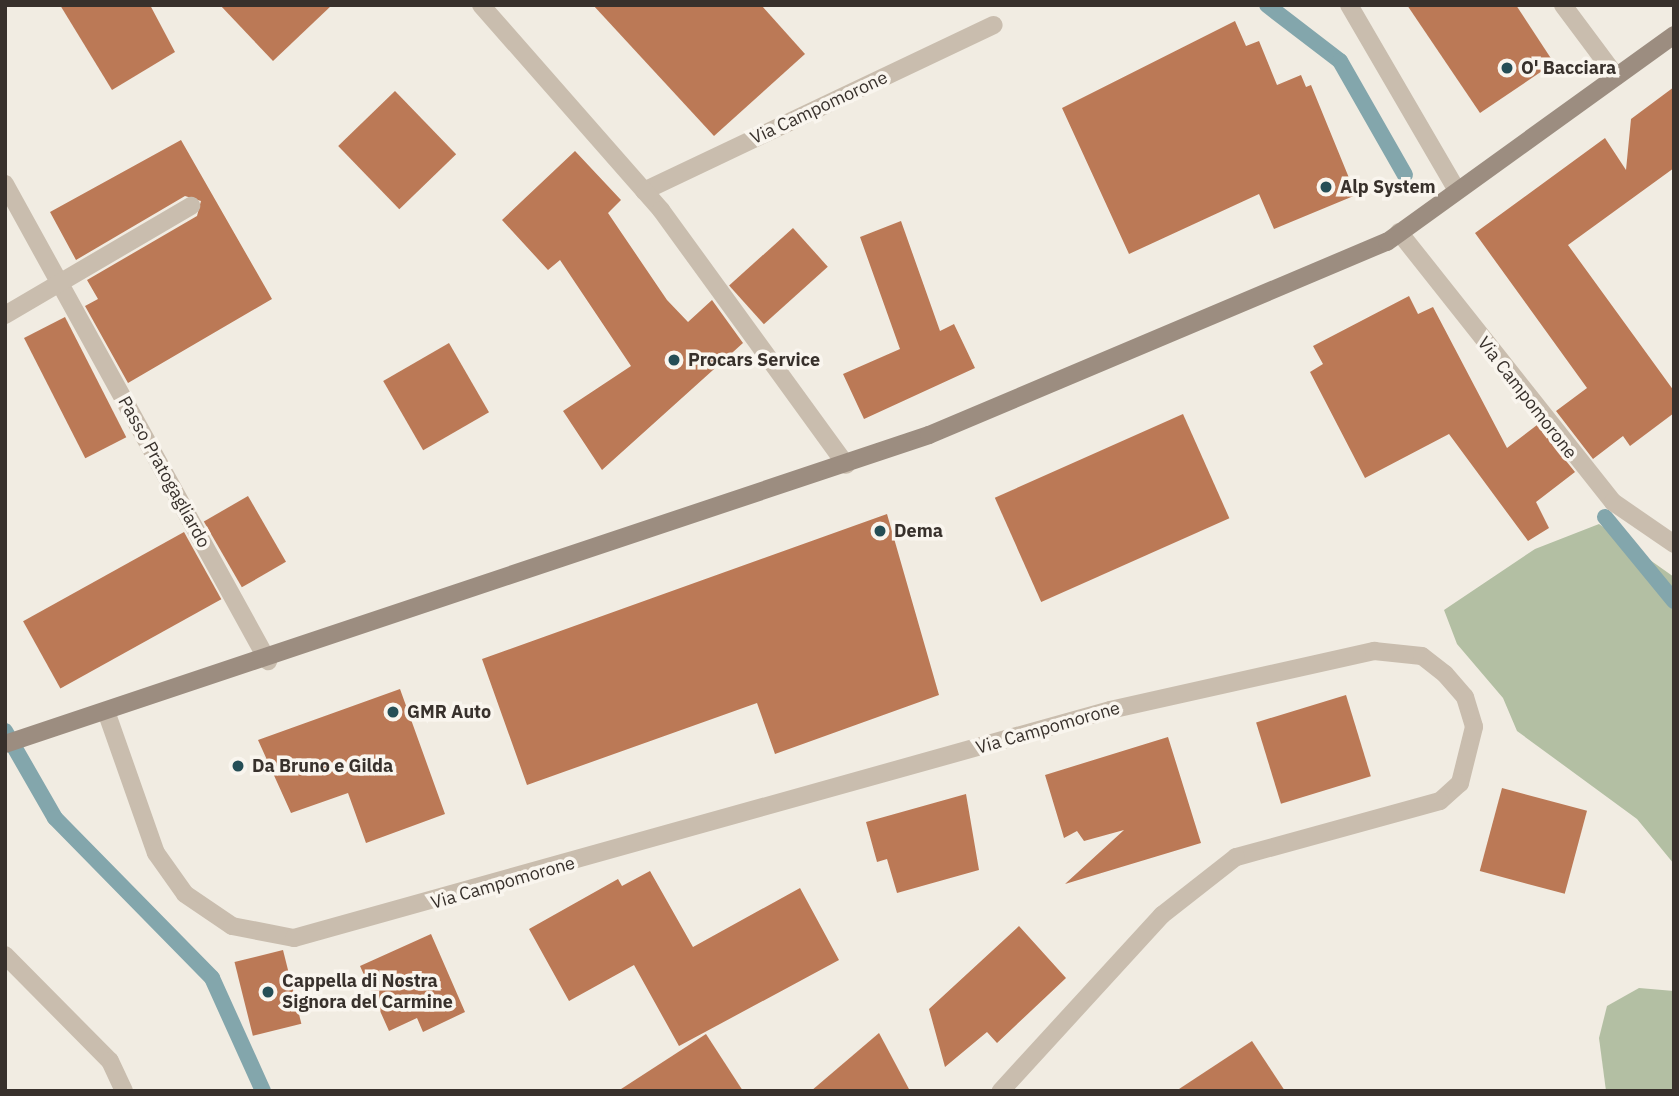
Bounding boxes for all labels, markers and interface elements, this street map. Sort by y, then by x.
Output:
place label: O' Bacciara [1521,57,1616,79]
marker: O' Bacciara [1499,60,1515,76]
street label: Via Campomorone [747,67,891,149]
place label: Alp System [1340,176,1436,198]
marker: Alp System [1318,179,1334,195]
street label: Via Campomorone [1473,333,1581,463]
place label: Procars Service [688,349,820,371]
marker: Procars Service [666,352,682,368]
street label: Passo Pratogagliardo [113,392,215,552]
place label: Dema [894,520,943,542]
marker: Dema [872,523,888,539]
street label: Via Campomorone [973,697,1123,759]
place label: GMR Auto [407,701,491,723]
marker: GMR Auto [385,704,401,720]
place label: Da Bruno e Gilda [252,755,393,777]
marker: Da Bruno e Gilda [230,758,246,774]
street label: Via Campomorone [428,852,578,914]
place label: Cappella di Nostra Signora del Carmine [282,971,453,1014]
marker: Cappella di Nostra Signora del Carmine [260,984,276,1000]

